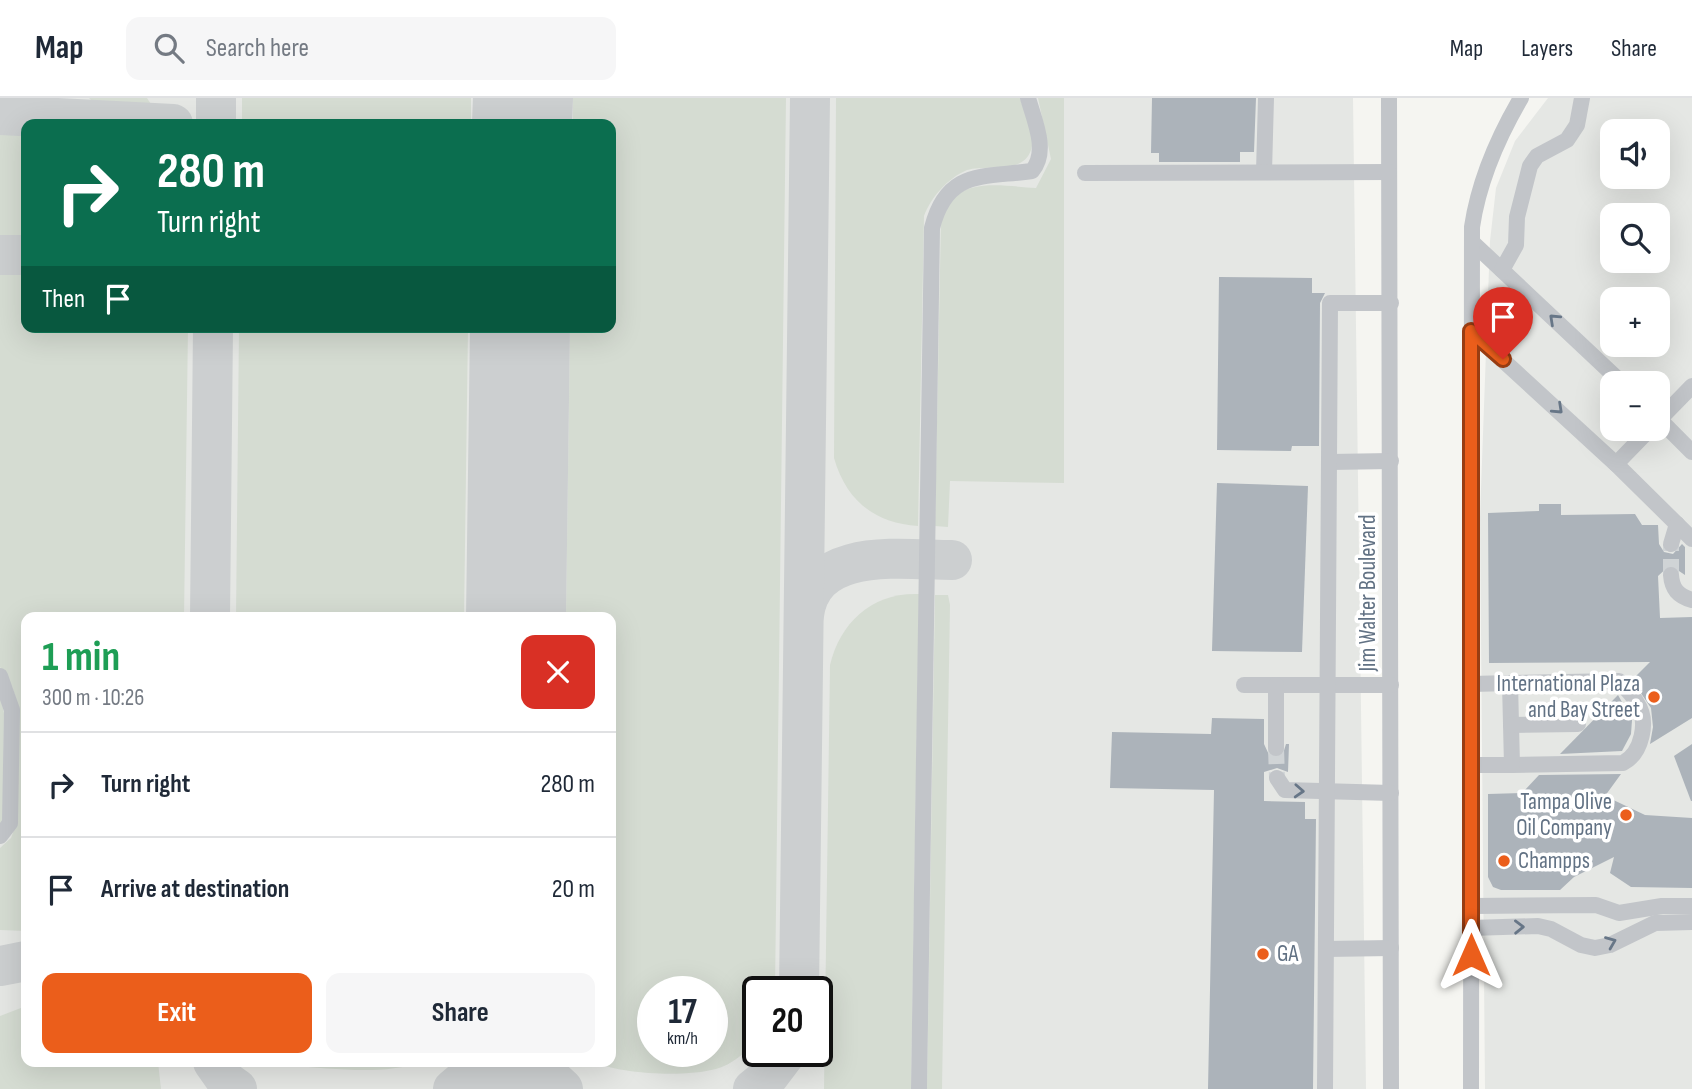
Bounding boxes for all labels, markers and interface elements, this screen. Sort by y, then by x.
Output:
search box [126,17,616,80]
text: Map [35,28,84,68]
icon: search [150,29,188,67]
text: Search here [206,33,309,64]
text: Map [1450,34,1483,63]
text: Layers [1521,34,1573,63]
text: Share [1611,34,1657,63]
map controls [1600,119,1670,441]
button: sound [1600,119,1670,189]
text: 280 m [157,143,265,202]
icon: right [42,147,133,238]
text: Turn right [157,203,261,242]
button: search [1600,203,1670,273]
icon: arrive [99,280,137,318]
text: Then [42,284,85,315]
pin [1473,287,1533,359]
button: + [1600,287,1670,357]
icon: arrive [1484,298,1522,336]
one-way arrow [1549,315,1562,328]
button: − [1600,371,1670,441]
one-way arrow [1550,401,1563,414]
street label: Jim Walter Boulevard [1354,514,1382,673]
text: 1 min [42,632,120,683]
button: close [521,635,595,709]
place label: International Plaza and Bay Street [1497,670,1640,724]
text: 300 m · 10:26 [42,684,144,712]
marker: International Plaza and Bay Street [1646,689,1662,705]
icon: right [42,766,80,804]
text: Turn right [101,769,190,800]
text: 280 m [540,769,595,800]
one-way arrow [1294,783,1305,798]
place label: Tampa Olive Oil Company [1516,788,1612,842]
marker: Tampa Olive Oil Company [1618,807,1634,823]
place label: Champps [1518,847,1590,875]
marker: Champps [1496,853,1512,869]
icon: arrive [42,871,80,909]
text: Arrive at destination [101,874,289,905]
text: 20 m [552,874,595,905]
position arrow [1434,918,1508,992]
one-way arrow [1514,919,1525,934]
one-way arrow [1604,937,1616,951]
place label: GA [1277,940,1299,968]
marker: GA [1255,946,1271,962]
button: Exit [42,973,312,1053]
button: Share [326,973,595,1053]
speed limit sign: 20 [742,976,833,1067]
text: 17 [668,991,697,1034]
text: km/h [667,1028,698,1049]

